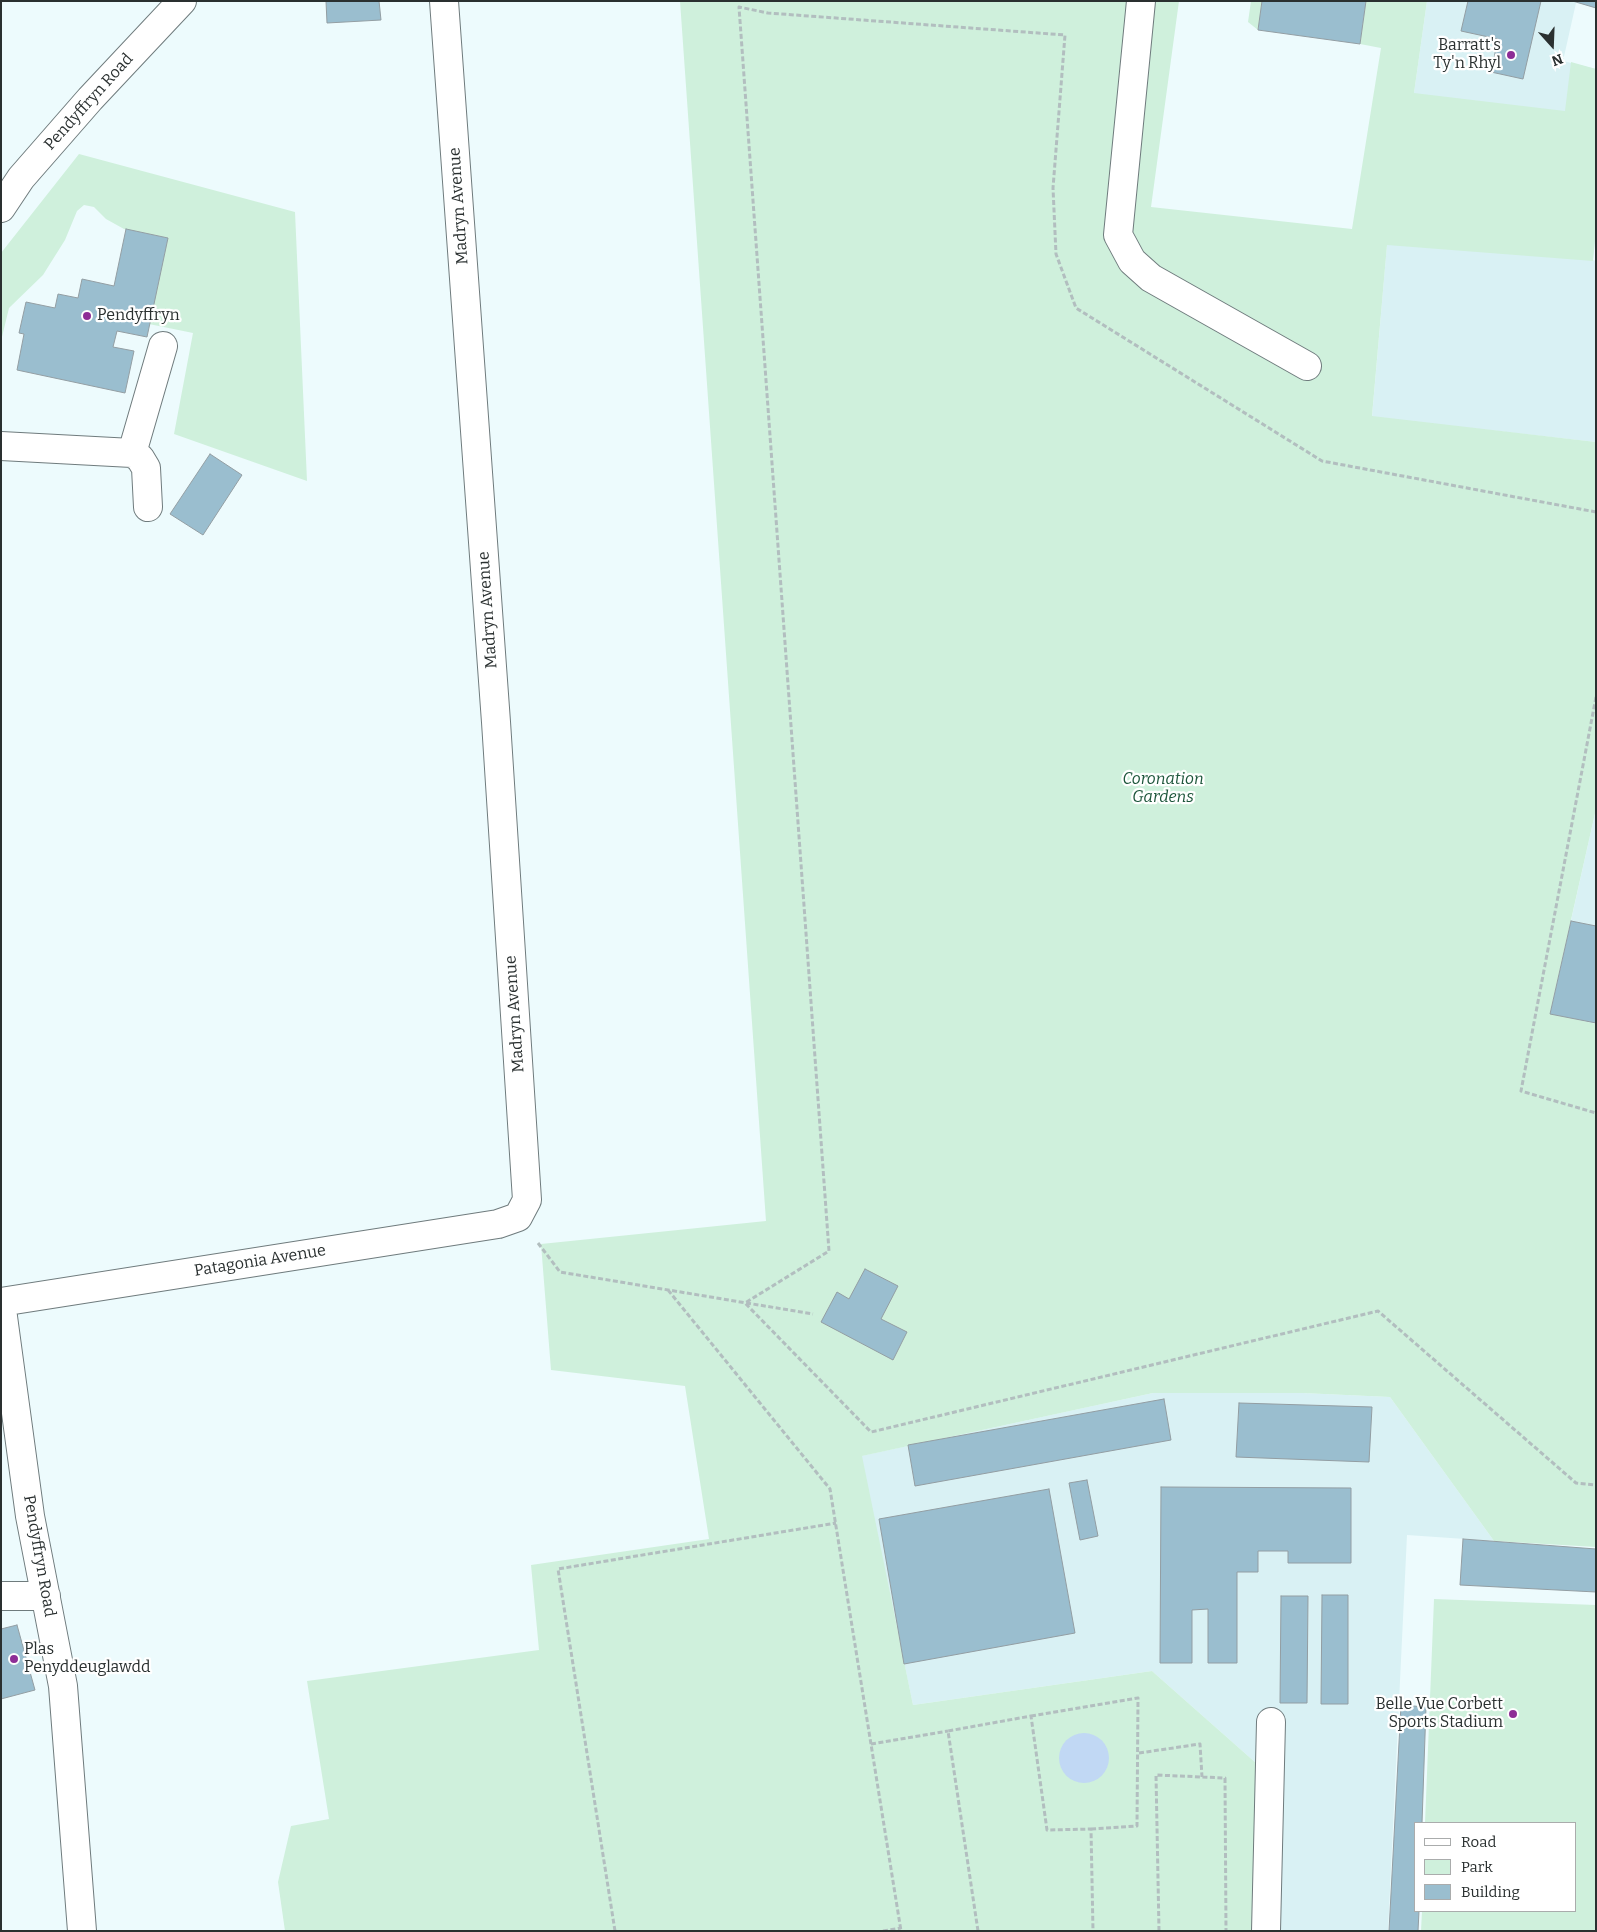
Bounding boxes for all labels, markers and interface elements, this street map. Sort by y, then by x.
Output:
north arrow [1527,20,1577,70]
place label: Barratt's Ty'n Rhyl [1433,36,1501,74]
marker: Barratt's Ty'n Rhyl [1505,49,1517,61]
street label: Pendyffryn Road [41,50,137,154]
text: N [1549,50,1565,69]
street label: Madryn Avenue [445,147,473,265]
place label: Pendyffryn [97,306,180,326]
marker: Pendyffryn [81,310,93,322]
street label: Madryn Avenue [474,551,502,669]
park label: Coronation Gardens [1122,770,1204,808]
street label: Madryn Avenue [501,955,529,1073]
street label: Patagonia Avenue [193,1241,327,1281]
street label: Pendyffryn Road [19,1494,59,1618]
place label: Plas Penyddeuglawdd [24,1640,150,1678]
marker: Plas Penyddeuglawdd [8,1653,20,1665]
place label: Belle Vue Corbett Sports Stadium [1375,1695,1503,1733]
marker: Belle Vue Corbett Sports Stadium [1507,1708,1519,1720]
legend [1414,1822,1577,1912]
text: Road [1461,1833,1496,1851]
text: Park [1461,1858,1493,1876]
text: Building [1461,1883,1520,1901]

